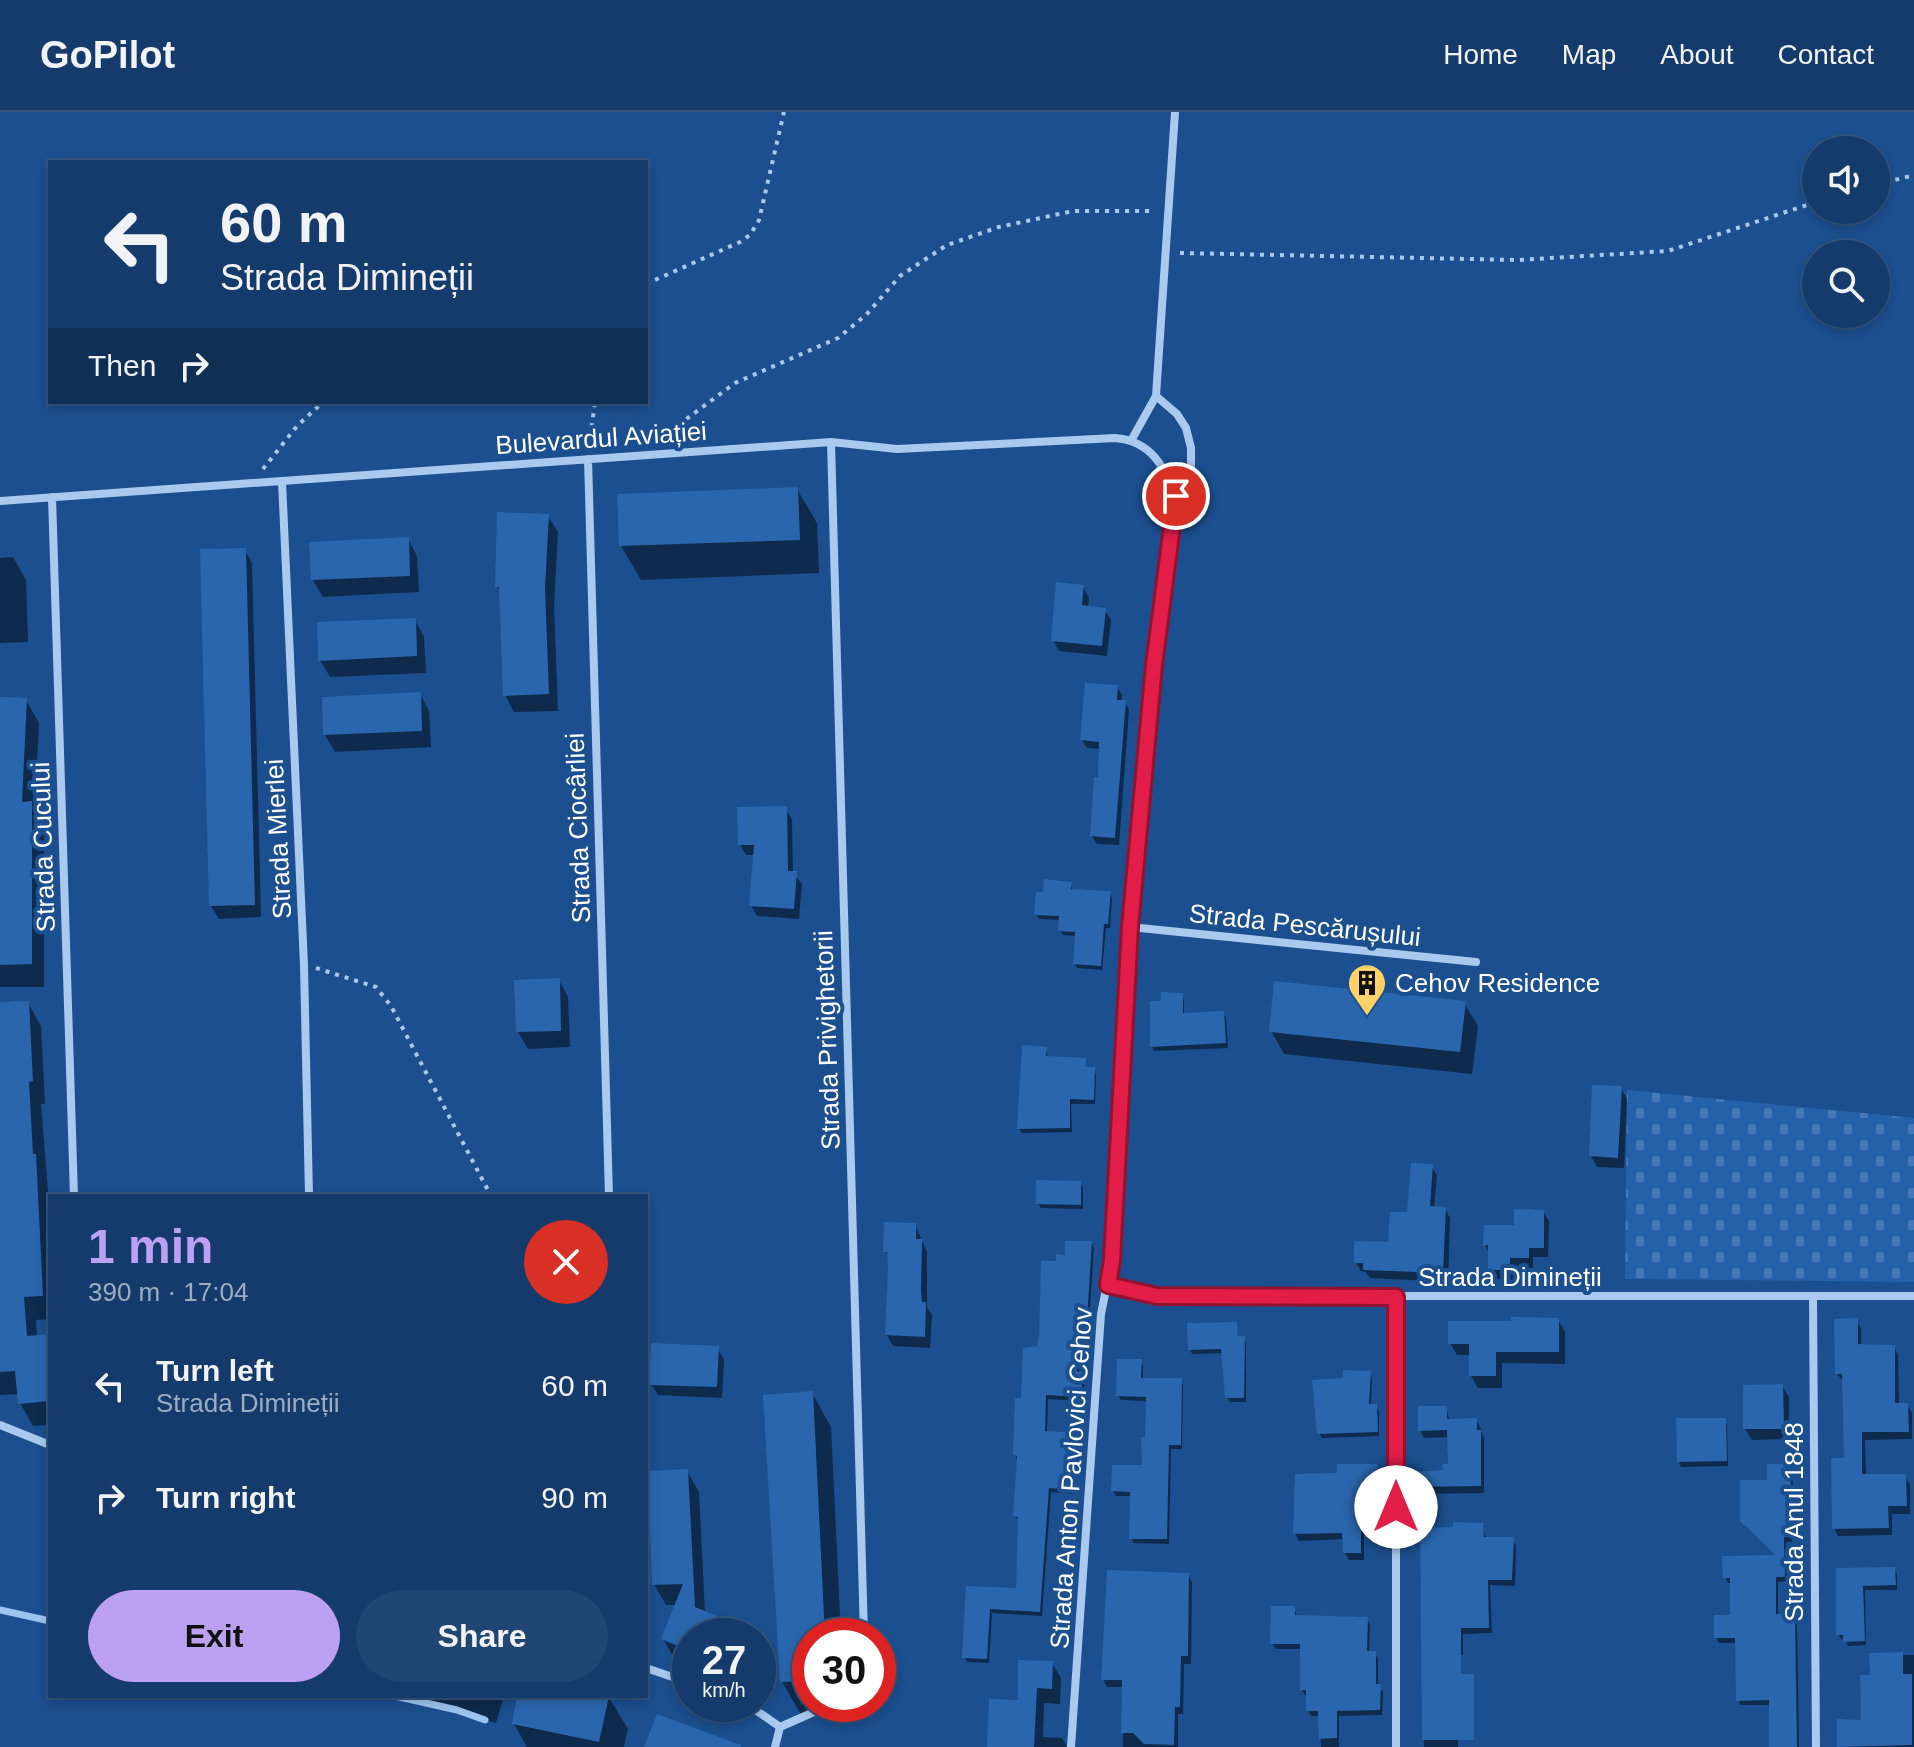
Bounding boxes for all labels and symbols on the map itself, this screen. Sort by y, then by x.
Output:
street label: Bulevardul Aviației [494,416,708,460]
pin [1142,462,1210,530]
street label: Strada Ciocârliei [560,732,596,924]
street label: Strada Mierlei [259,758,297,920]
street label: Strada Cucului [25,761,61,933]
street label: Strada Pescărușului [1188,898,1422,952]
street label: Strada Privighetorii [808,930,846,1150]
building icon: Cehov Residence [1346,962,1388,1017]
place label: Cehov Residence [1395,968,1600,998]
street label: Strada Dimineții [1418,1262,1602,1292]
street label: Strada Anton Pavlovici Cehov [1044,1306,1098,1650]
street label: Strada Anul 1848 [1779,1422,1809,1622]
position arrow [1354,1465,1438,1549]
speed limit sign: 30 [792,1618,896,1722]

